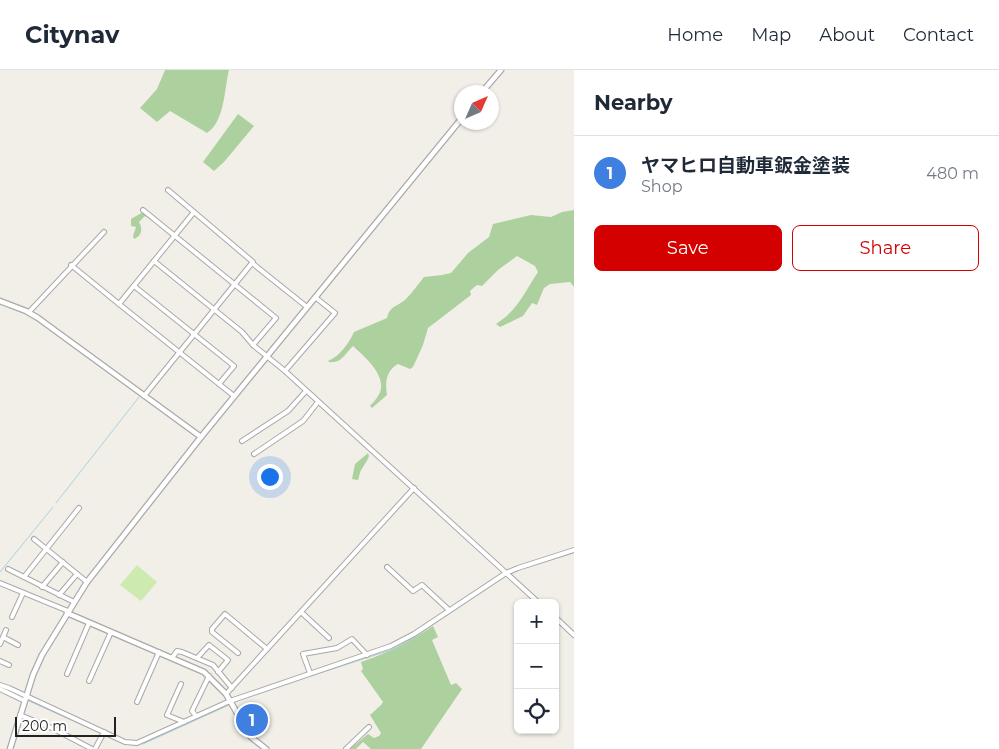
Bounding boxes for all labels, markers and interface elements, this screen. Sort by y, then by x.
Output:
text: Citynav [25,20,119,49]
text: Home [667,24,723,46]
text: Map [751,24,791,46]
text: About [819,24,875,46]
text: Contact [903,24,974,46]
north arrow [454,85,499,130]
text: Nearby [594,90,673,115]
text: ヤマヒロ自動車鈑金塗装 [641,154,850,177]
text: 1 [607,164,613,183]
text: 480 m [926,164,979,183]
text: Shop [641,177,683,196]
button: Save [594,225,782,271]
button: Share [792,225,979,271]
your location [257,464,283,490]
map controls [514,599,559,734]
button: + [514,599,559,644]
button: − [514,644,559,689]
button: locate [514,689,559,734]
pin: 1 [236,701,268,739]
scale bar [15,714,116,737]
text: 200 m [22,717,67,735]

